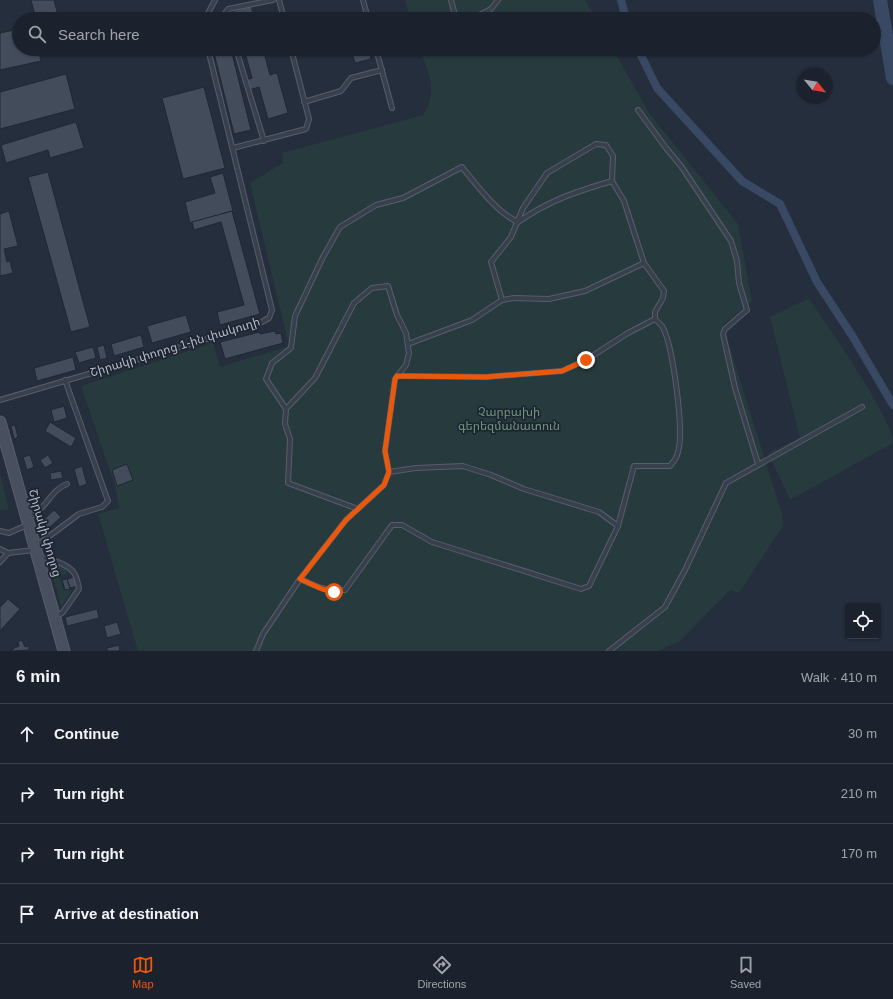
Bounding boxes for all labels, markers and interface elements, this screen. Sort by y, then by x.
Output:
search box [12,12,881,56]
icon: search [26,23,48,45]
text: Search here [58,26,140,43]
north arrow [797,68,833,104]
street label: Շիրակի փողոց 1-ին փակուղի [88,314,262,380]
route end [577,351,595,369]
park label: Չարբախի գերեզմանատուն [458,405,560,433]
street label: Շիրակի փողոց [26,488,64,578]
route start [325,583,343,601]
map controls [845,603,881,639]
button: locate [845,603,881,639]
text: 6 min [16,667,60,686]
text: Walk · 410 m [801,670,877,685]
icon: ahead [16,723,38,745]
text: Continue [54,725,119,742]
text: 30 m [848,726,877,741]
icon: right [16,783,38,805]
text: Turn right [54,785,124,802]
text: 210 m [841,786,877,801]
icon: right [16,843,38,865]
text: Turn right [54,845,124,862]
text: 170 m [841,846,877,861]
icon: arrive [16,903,38,925]
text: Arrive at destination [54,905,199,922]
tab: Map [132,954,154,990]
tab: Directions [417,954,466,990]
tab: Saved [730,954,761,990]

